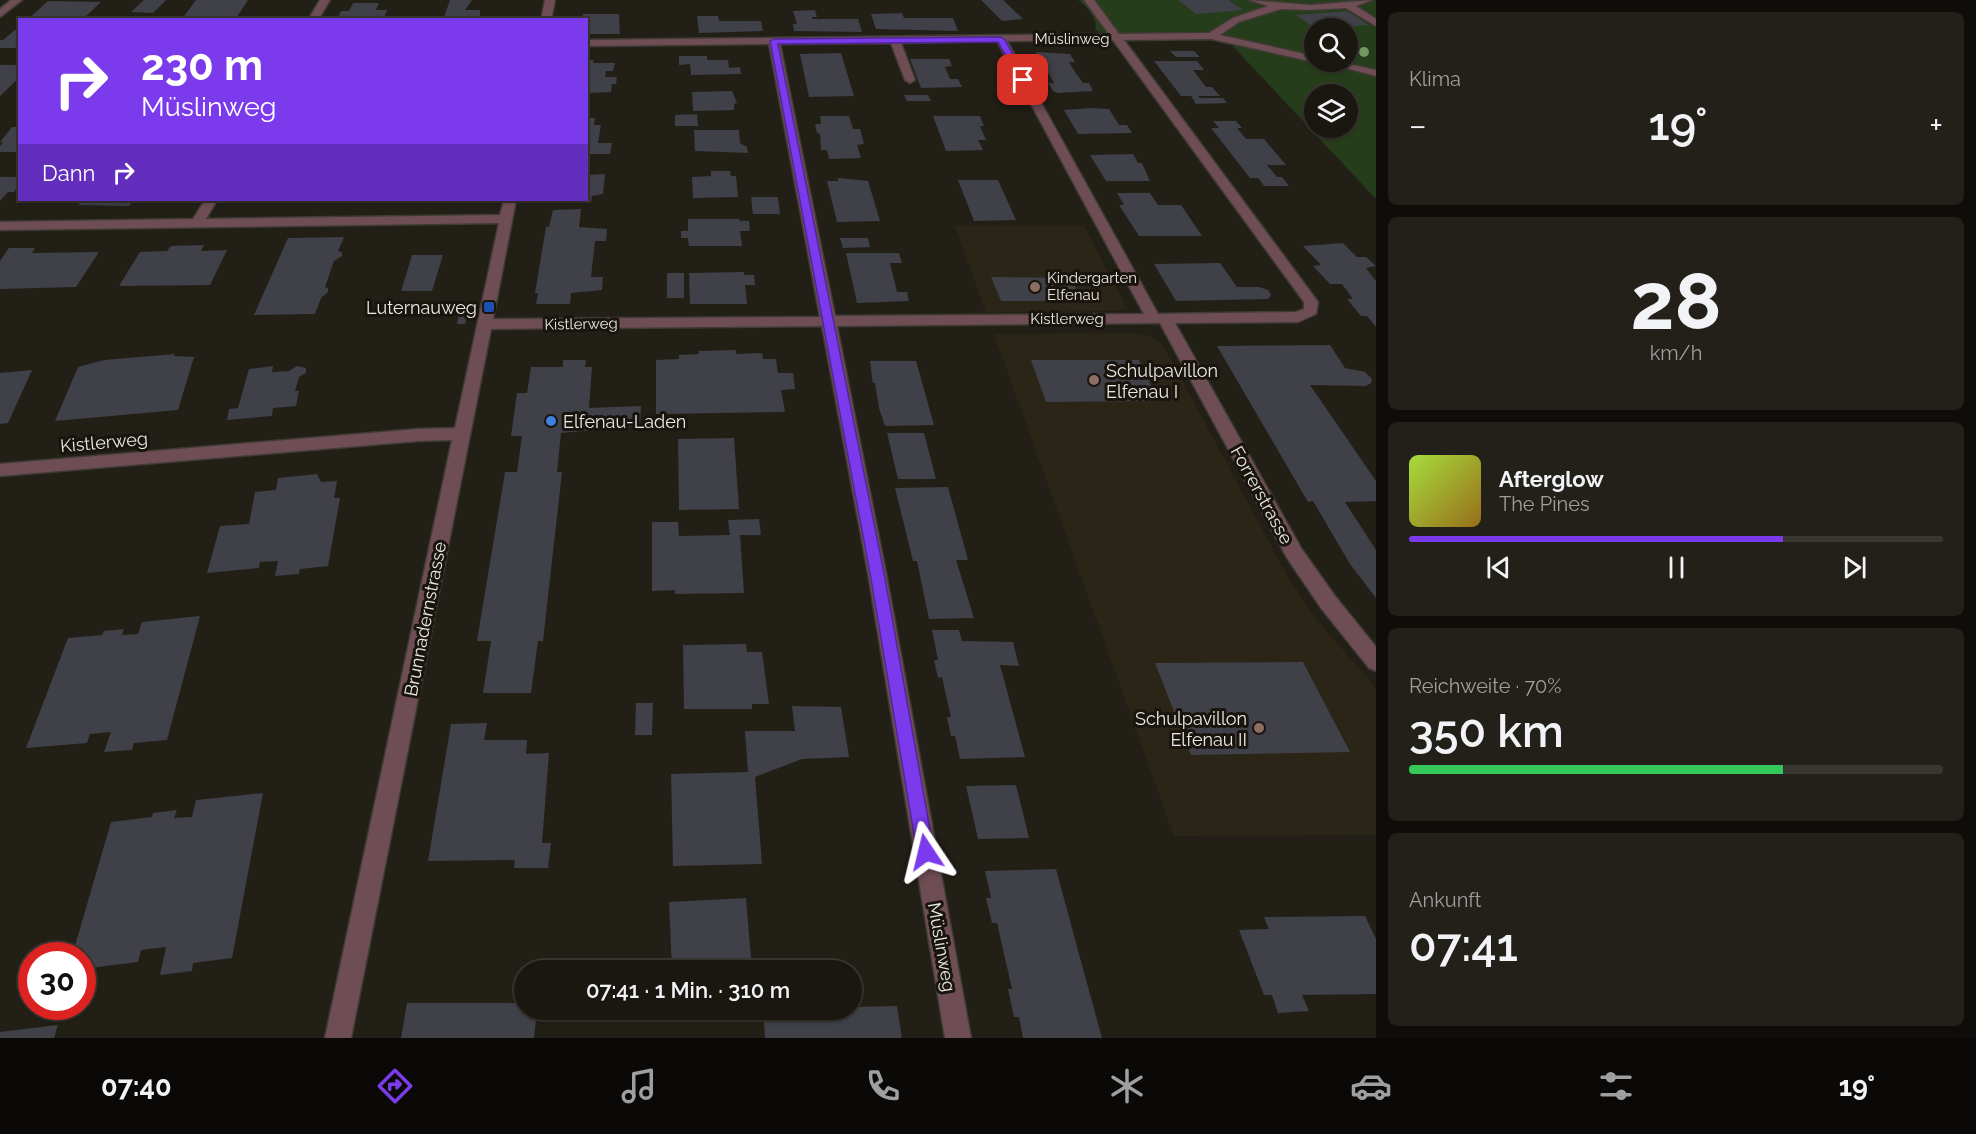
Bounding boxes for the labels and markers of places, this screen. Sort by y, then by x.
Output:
pin [997,54,1048,105]
place label: Kindergarten Elfenau [1047,269,1137,304]
marker: Kindergarten Elfenau [1028,280,1042,294]
place label: Luternauweg [366,297,477,318]
marker: Luternauweg [482,300,496,314]
place label: Schulpavillon Elfenau I [1106,360,1218,402]
marker: Schulpavillon Elfenau I [1087,373,1101,387]
place label: Elfenau-Laden [563,411,686,432]
marker: Elfenau-Laden [544,414,558,428]
place label: Schulpavillon Elfenau II [1135,708,1247,750]
marker: Schulpavillon Elfenau II [1252,721,1266,735]

